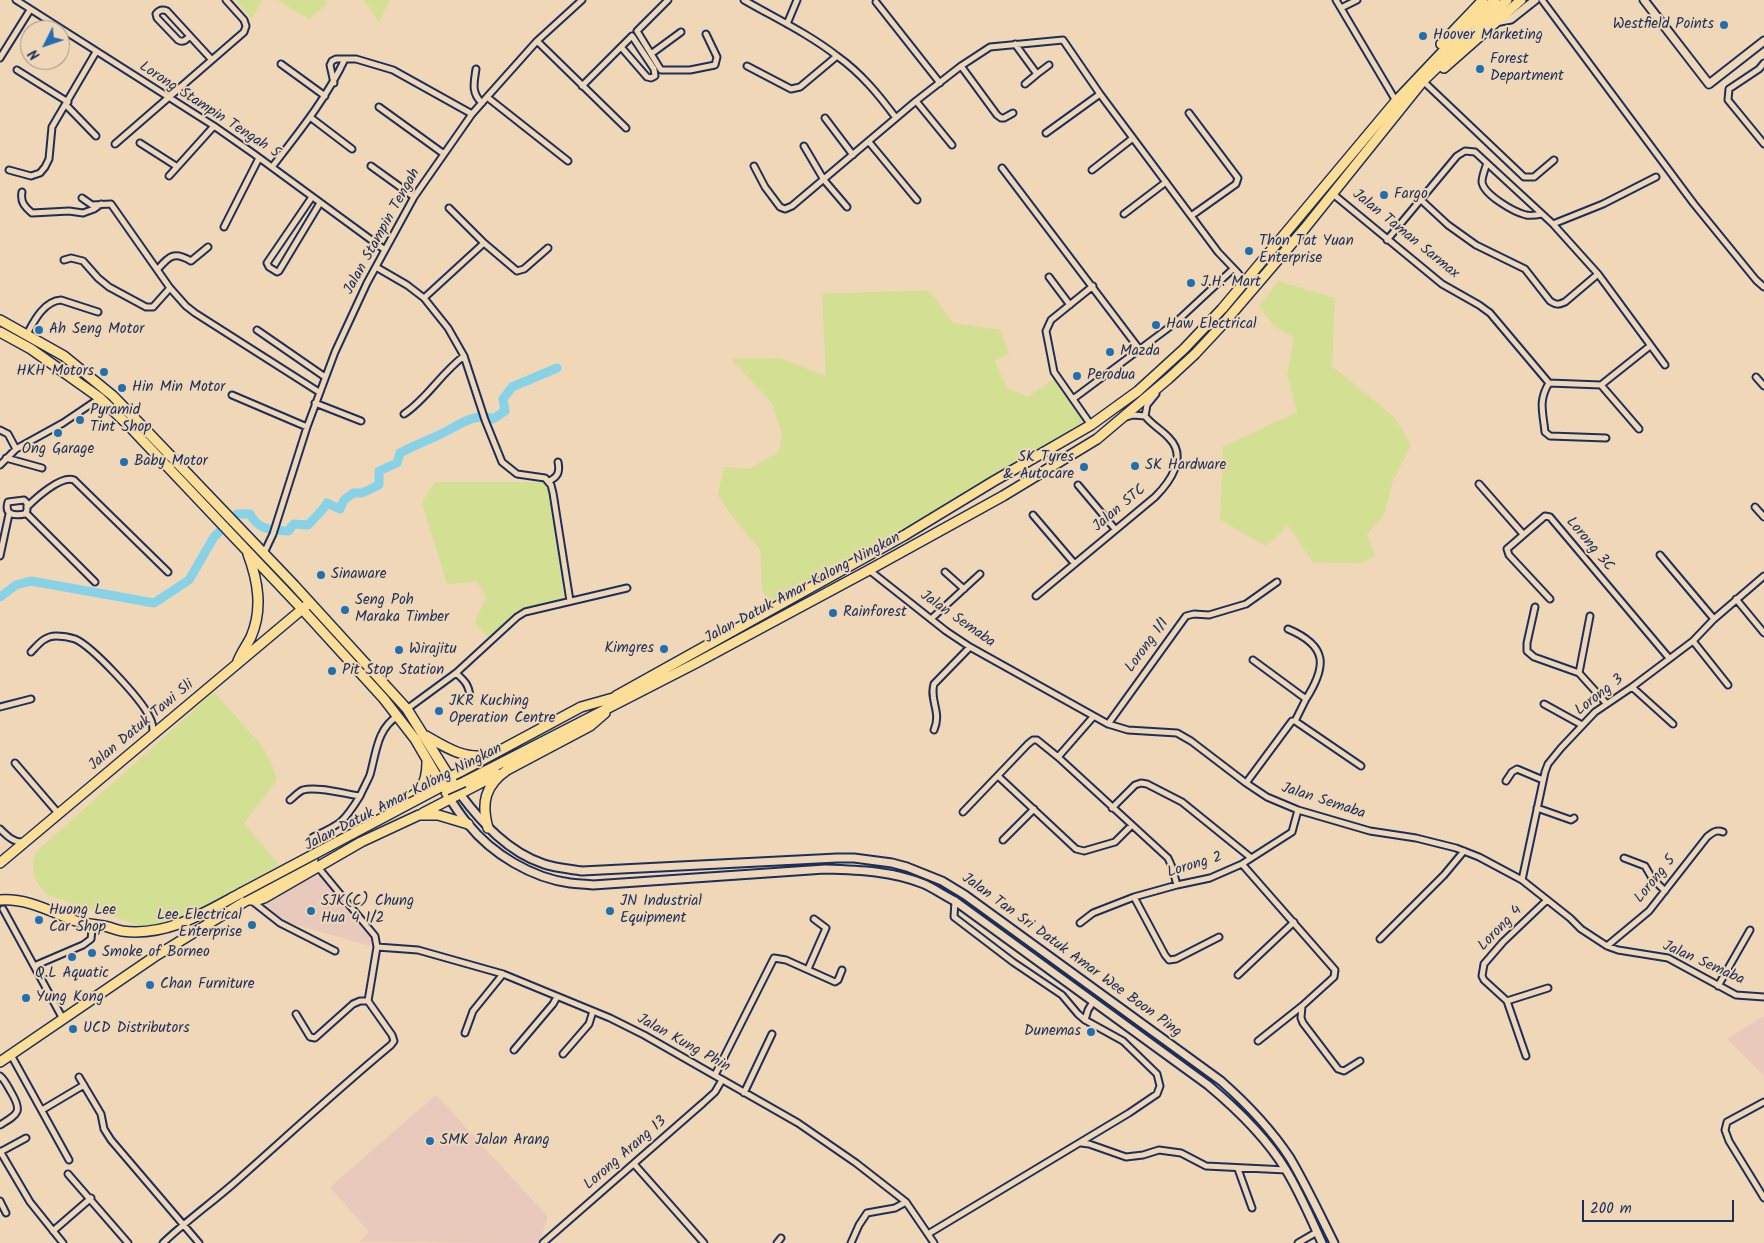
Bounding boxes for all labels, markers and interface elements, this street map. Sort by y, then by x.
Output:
place label: Westfield Points [1613,16,1714,34]
marker: Westfield Points [1718,19,1730,31]
north arrow [20,20,70,70]
place label: Hoover Marketing [1433,27,1543,45]
marker: Hoover Marketing [1417,30,1429,42]
text: N [23,44,46,65]
place label: Forest Department [1490,51,1564,86]
street label: Lorong Stampin Tengah 5 [135,59,283,163]
marker: Forest Department [1474,63,1486,75]
street label: Jalan Stampin Tengah [341,166,425,298]
street label: Jalan Taman Sarmax [1348,186,1462,284]
place label: Fargo [1394,186,1428,204]
marker: Fargo [1378,189,1390,201]
place label: Thon Tat Yuan Enterprise [1259,233,1354,268]
marker: Thon Tat Yuan Enterprise [1243,245,1255,257]
place label: J.H. Mart [1201,274,1261,292]
marker: J.H. Mart [1185,277,1197,289]
place label: Haw Electrical [1166,316,1257,334]
marker: Haw Electrical [1150,319,1162,331]
place label: Ah Seng Motor [49,321,144,339]
marker: Ah Seng Motor [33,324,45,336]
place label: Mazda [1120,343,1160,361]
marker: Mazda [1104,346,1116,358]
place label: HKH Motors [16,363,94,381]
marker: HKH Motors [98,366,110,378]
place label: Perodua [1087,367,1135,385]
marker: Perodua [1071,370,1083,382]
place label: Hin Min Motor [132,379,225,397]
marker: Hin Min Motor [116,382,128,394]
place label: Pyramid Tint Shop [90,402,151,437]
marker: Pyramid Tint Shop [74,414,86,426]
marker: Ong Garage [52,427,64,439]
place label: Ong Garage [22,441,94,459]
place label: SK Tyres & Autocare [1003,449,1074,484]
place label: Baby Motor [134,453,208,471]
marker: Baby Motor [118,456,130,468]
place label: SK Hardware [1145,457,1226,475]
marker: SK Hardware [1129,460,1141,472]
marker: SK Tyres & Autocare [1078,461,1090,473]
street label: Jalan STC [1090,482,1150,536]
street label: Lorong 3C [1561,514,1617,576]
street label: Jalan Datuk Amar Kalong Ningkan [702,530,904,648]
place label: Sinaware [331,566,386,584]
marker: Sinaware [315,569,327,581]
street label: Jalan Semaba [916,588,998,652]
place label: Seng Poh Maraka Timber [355,592,449,627]
marker: Seng Poh Maraka Timber [339,604,351,616]
place label: Rainforest [843,604,907,622]
marker: Rainforest [827,607,839,619]
street label: Lorong 1/1 [1122,615,1174,677]
place label: Kimgres [604,640,654,658]
place label: Wirajitu [409,641,457,659]
marker: Kimgres [658,643,670,655]
marker: Wirajitu [393,644,405,656]
place label: Pit Stop Station [342,662,444,680]
marker: Pit Stop Station [326,665,338,677]
street label: Lorong 3 [1572,672,1628,720]
street label: Jalan Datuk Tawi Sli [86,677,198,775]
place label: JKR Kuching Operation Centre [449,693,556,728]
marker: JKR Kuching Operation Centre [433,705,445,717]
street label: Jalan Datuk Amar Kalong Ningkan [302,740,506,856]
street label: Jalan Semaba [1279,780,1367,824]
street label: Lorong 2 [1165,849,1225,883]
street label: Lorong 5 [1631,853,1681,907]
street label: Jalan Tan Sri Datuk Amar Wee Boon Ping [958,870,1184,1042]
place label: SJK(C) Chung Hua 4 1/2 [321,893,414,928]
place label: JN Industrial Equipment [620,893,702,928]
place label: Huong Lee Car Shop [49,902,116,937]
street label: Lorong 4 [1475,903,1527,955]
marker: SJK(C) Chung Hua 4 1/2 [305,905,317,917]
marker: JN Industrial Equipment [604,905,616,917]
place label: Lee Electrical Enterprise [157,907,242,942]
marker: Huong Lee Car Shop [33,914,45,926]
marker: Lee Electrical Enterprise [246,919,258,931]
street label: Jalan Semaba [1659,938,1747,990]
place label: Smoke of Borneo [102,944,210,962]
marker: Smoke of Borneo [86,947,98,959]
marker: Q.L Aquatic [66,951,78,963]
place label: Q.L Aquatic [35,965,109,983]
place label: Chan Furniture [160,976,254,994]
marker: Chan Furniture [144,979,156,991]
place label: Yung Kong [36,989,104,1007]
marker: Yung Kong [20,992,32,1004]
street label: Jalan Kung Phin [633,1011,733,1077]
place label: UCD Distributors [83,1020,190,1038]
marker: UCD Distributors [67,1023,79,1035]
place label: Dunemas [1024,1023,1081,1041]
marker: Dunemas [1085,1026,1097,1038]
street label: Lorong Arang 13 [581,1113,671,1195]
place label: SMK Jalan Arang [440,1132,550,1150]
marker: SMK Jalan Arang [424,1135,436,1147]
scale bar [1584,1190,1736,1222]
text: 200 m [1590,1197,1632,1221]

